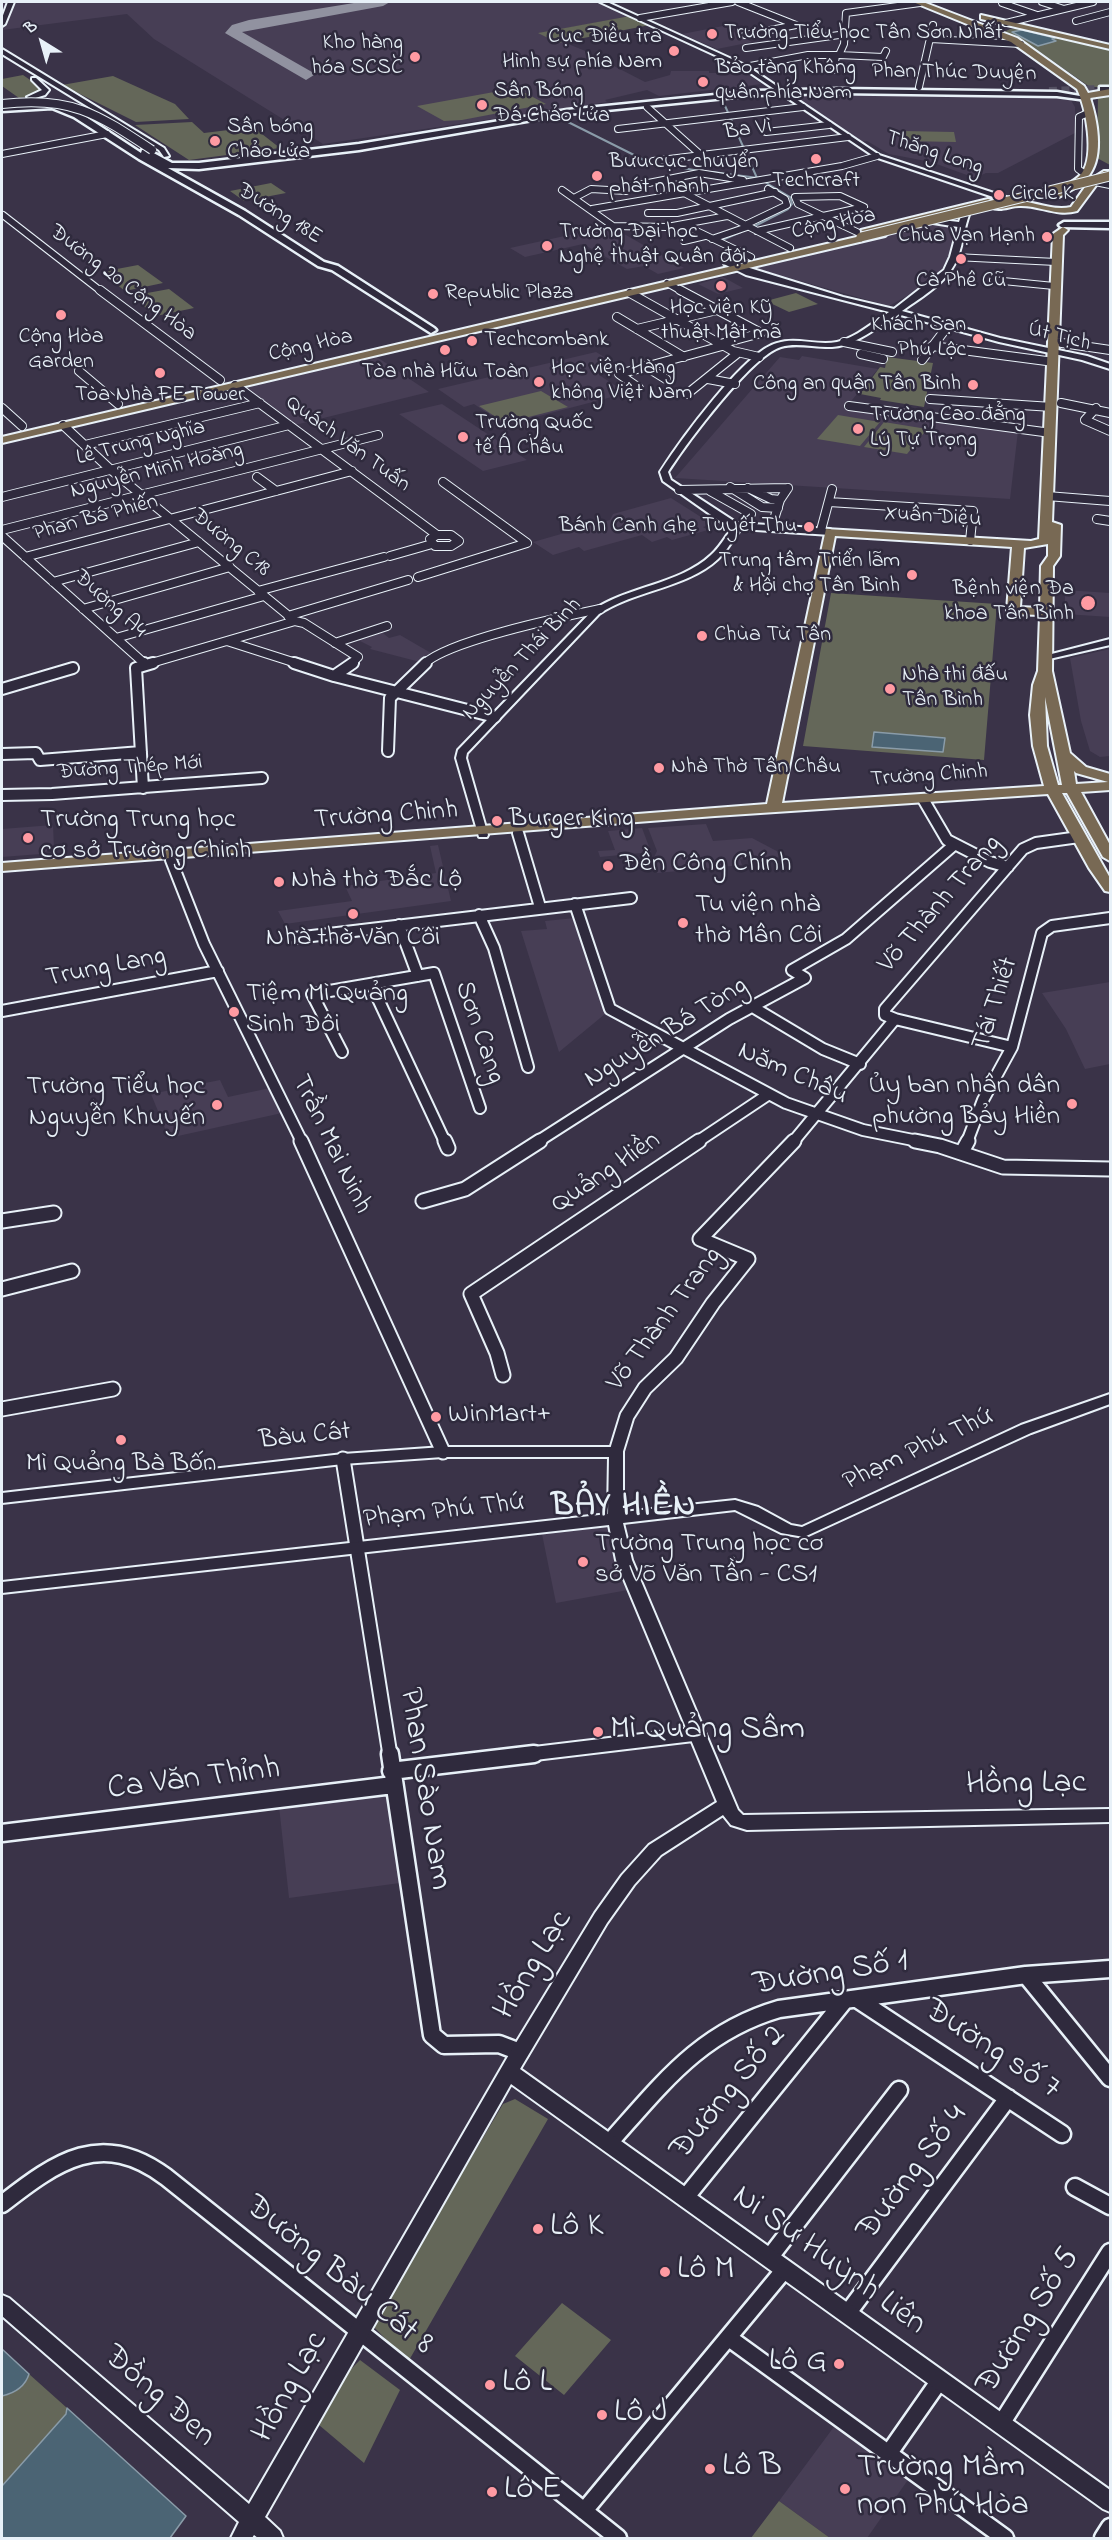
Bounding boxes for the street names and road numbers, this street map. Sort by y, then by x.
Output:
street label: Phan Thúc Duyện [871,59,1037,89]
street label: Ba Vì [723,115,773,147]
street label: Thăng Long [882,126,986,182]
street label: Đường 18E [232,179,326,251]
street label: Cộng Hòa [790,203,878,247]
street label: Đường 20 Cộng Hòa [43,220,201,348]
street label: Út Tịch [1025,318,1093,358]
street label: Cộng Hòa [267,325,355,369]
street label: Quách Văn Tuấn [279,391,415,499]
street label: Lê Trung Nghĩa [74,415,208,473]
street label: Nguyễn Minh Hoàng [68,438,246,506]
street label: Phan Bá Phiến [31,490,161,548]
street label: Xuân Diệu [883,501,983,535]
street label: Đường C18 [185,504,275,584]
street label: Đường A4 [67,565,151,645]
street label: Nguyễn Thái Bình [458,593,588,727]
street label: Đường Thép Mới [57,751,203,787]
street label: Trường Chinh [870,760,988,794]
street label: Trường Chinh [313,796,459,838]
street label: Võ Thành Trang [872,829,1010,981]
street label: Trung Lang [43,942,169,996]
street label: Tái Thiết [967,954,1027,1054]
street label: Nguyễn Bá Tòng [579,971,755,1097]
street label: Sơn Cang [445,977,511,1089]
street label: Năm Châu [732,1036,852,1114]
street label: Trần Mai Ninh [282,1070,378,1220]
street label: Quảng Hiền [546,1126,668,1222]
street label: Võ Thành Trang [601,1241,731,1399]
street label: Phạm Phú Thứ [839,1402,999,1500]
street label: Bàu Cát [258,1417,352,1459]
street label: Phạm Phú Thứ [362,1488,526,1538]
street label: Phan Sào Nam [387,1685,459,1893]
street label: Ca Văn Thỉnh [106,1751,282,1811]
street label: Hồng Lạc [965,1765,1087,1807]
street label: Hồng Lạc [487,1904,583,2028]
street label: Đường Số 1 [751,1943,911,2007]
street label: Đường số 7 [915,1992,1067,2110]
street label: Đường Số 2 [663,2018,797,2170]
street label: Đường Số 4 [850,2098,978,2250]
street label: Ni Sư Huỳnh Liên [723,2178,933,2346]
street label: Đường Bàu Cát 8 [235,2189,441,2365]
street label: Đường Số 5 [969,2242,1091,2402]
street label: Hồng Lạc [246,2326,338,2450]
street label: Đồng Đen [94,2338,222,2458]

